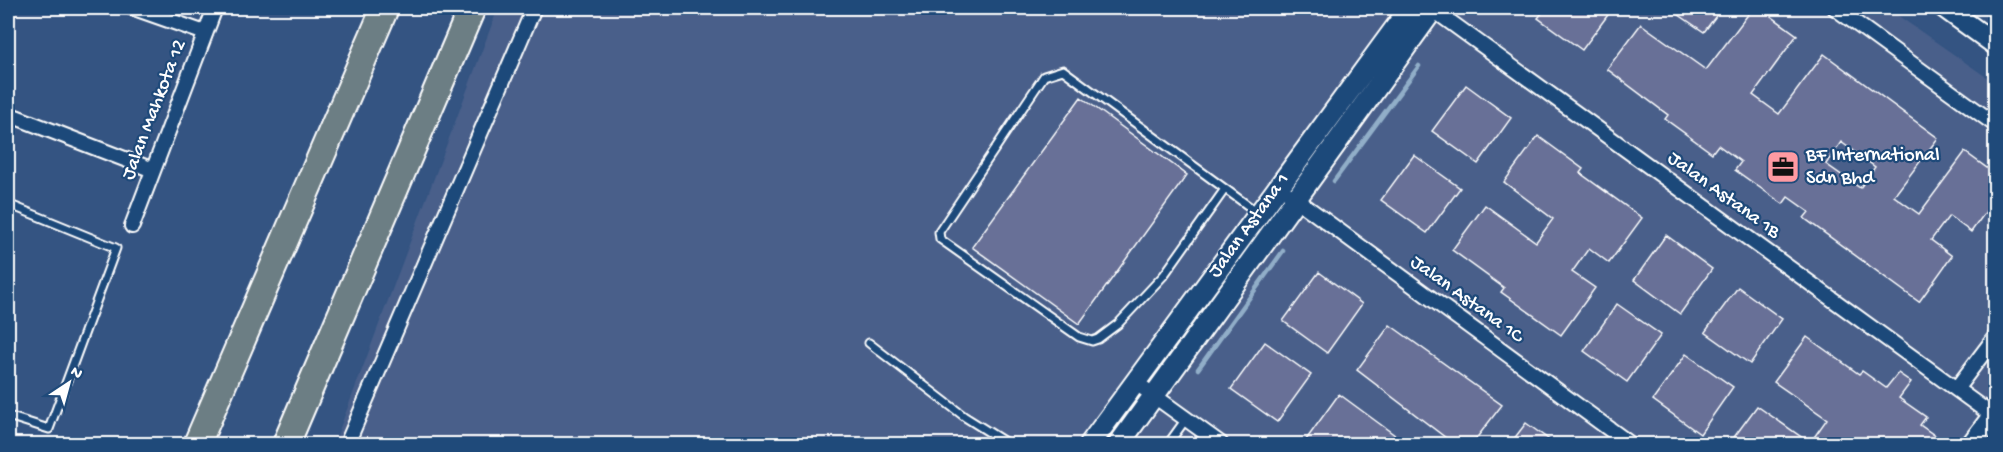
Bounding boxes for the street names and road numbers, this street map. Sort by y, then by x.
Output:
street label: Jalan Mahkota 12 [118,36,192,183]
street label: Jalan Astana 1B [1662,147,1784,245]
street label: Jalan Astana 1 [1204,169,1296,283]
street label: Jalan Astana 1C [1405,251,1528,349]

